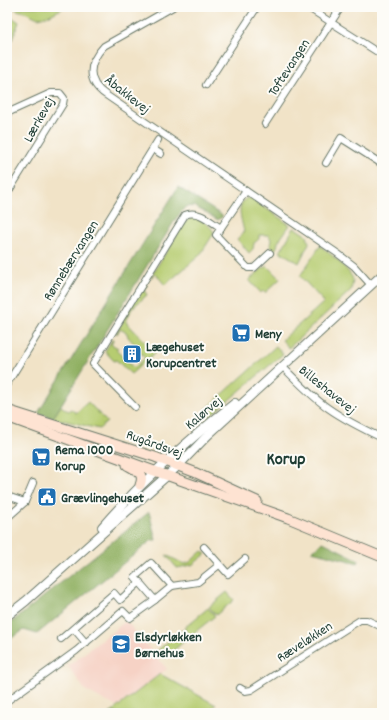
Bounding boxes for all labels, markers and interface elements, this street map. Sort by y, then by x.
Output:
street label: Toftevangen [264,36,316,101]
street label: Åbakkevej [100,71,154,120]
street label: Lærkevej [19,94,60,146]
street label: Rønnebærvangen [39,217,104,305]
supermarket icon: Meny [230,322,252,344]
place label: Meny [255,325,283,345]
place label: Lægehuset Korupcentret [146,338,217,374]
building icon: Lægehuset Korupcentret [121,343,143,365]
street label: Billeshavevej [294,361,360,420]
street label: Kalørvej [181,392,227,435]
street label: Rugårdsvej [123,425,186,464]
place label: Rema 1000 Korup [55,441,113,477]
supermarket icon: Rema 1000 Korup [30,446,52,468]
district label: Korup [266,448,306,473]
public building icon: Grævlingehuset [36,486,58,508]
place label: Grævlingehuset [61,489,145,509]
street label: Ræveløkken [273,617,337,668]
place label: Elsdyrløkken Børnehus [135,628,202,664]
school or university icon: Elsdyrløkken Børnehus [110,633,132,655]

